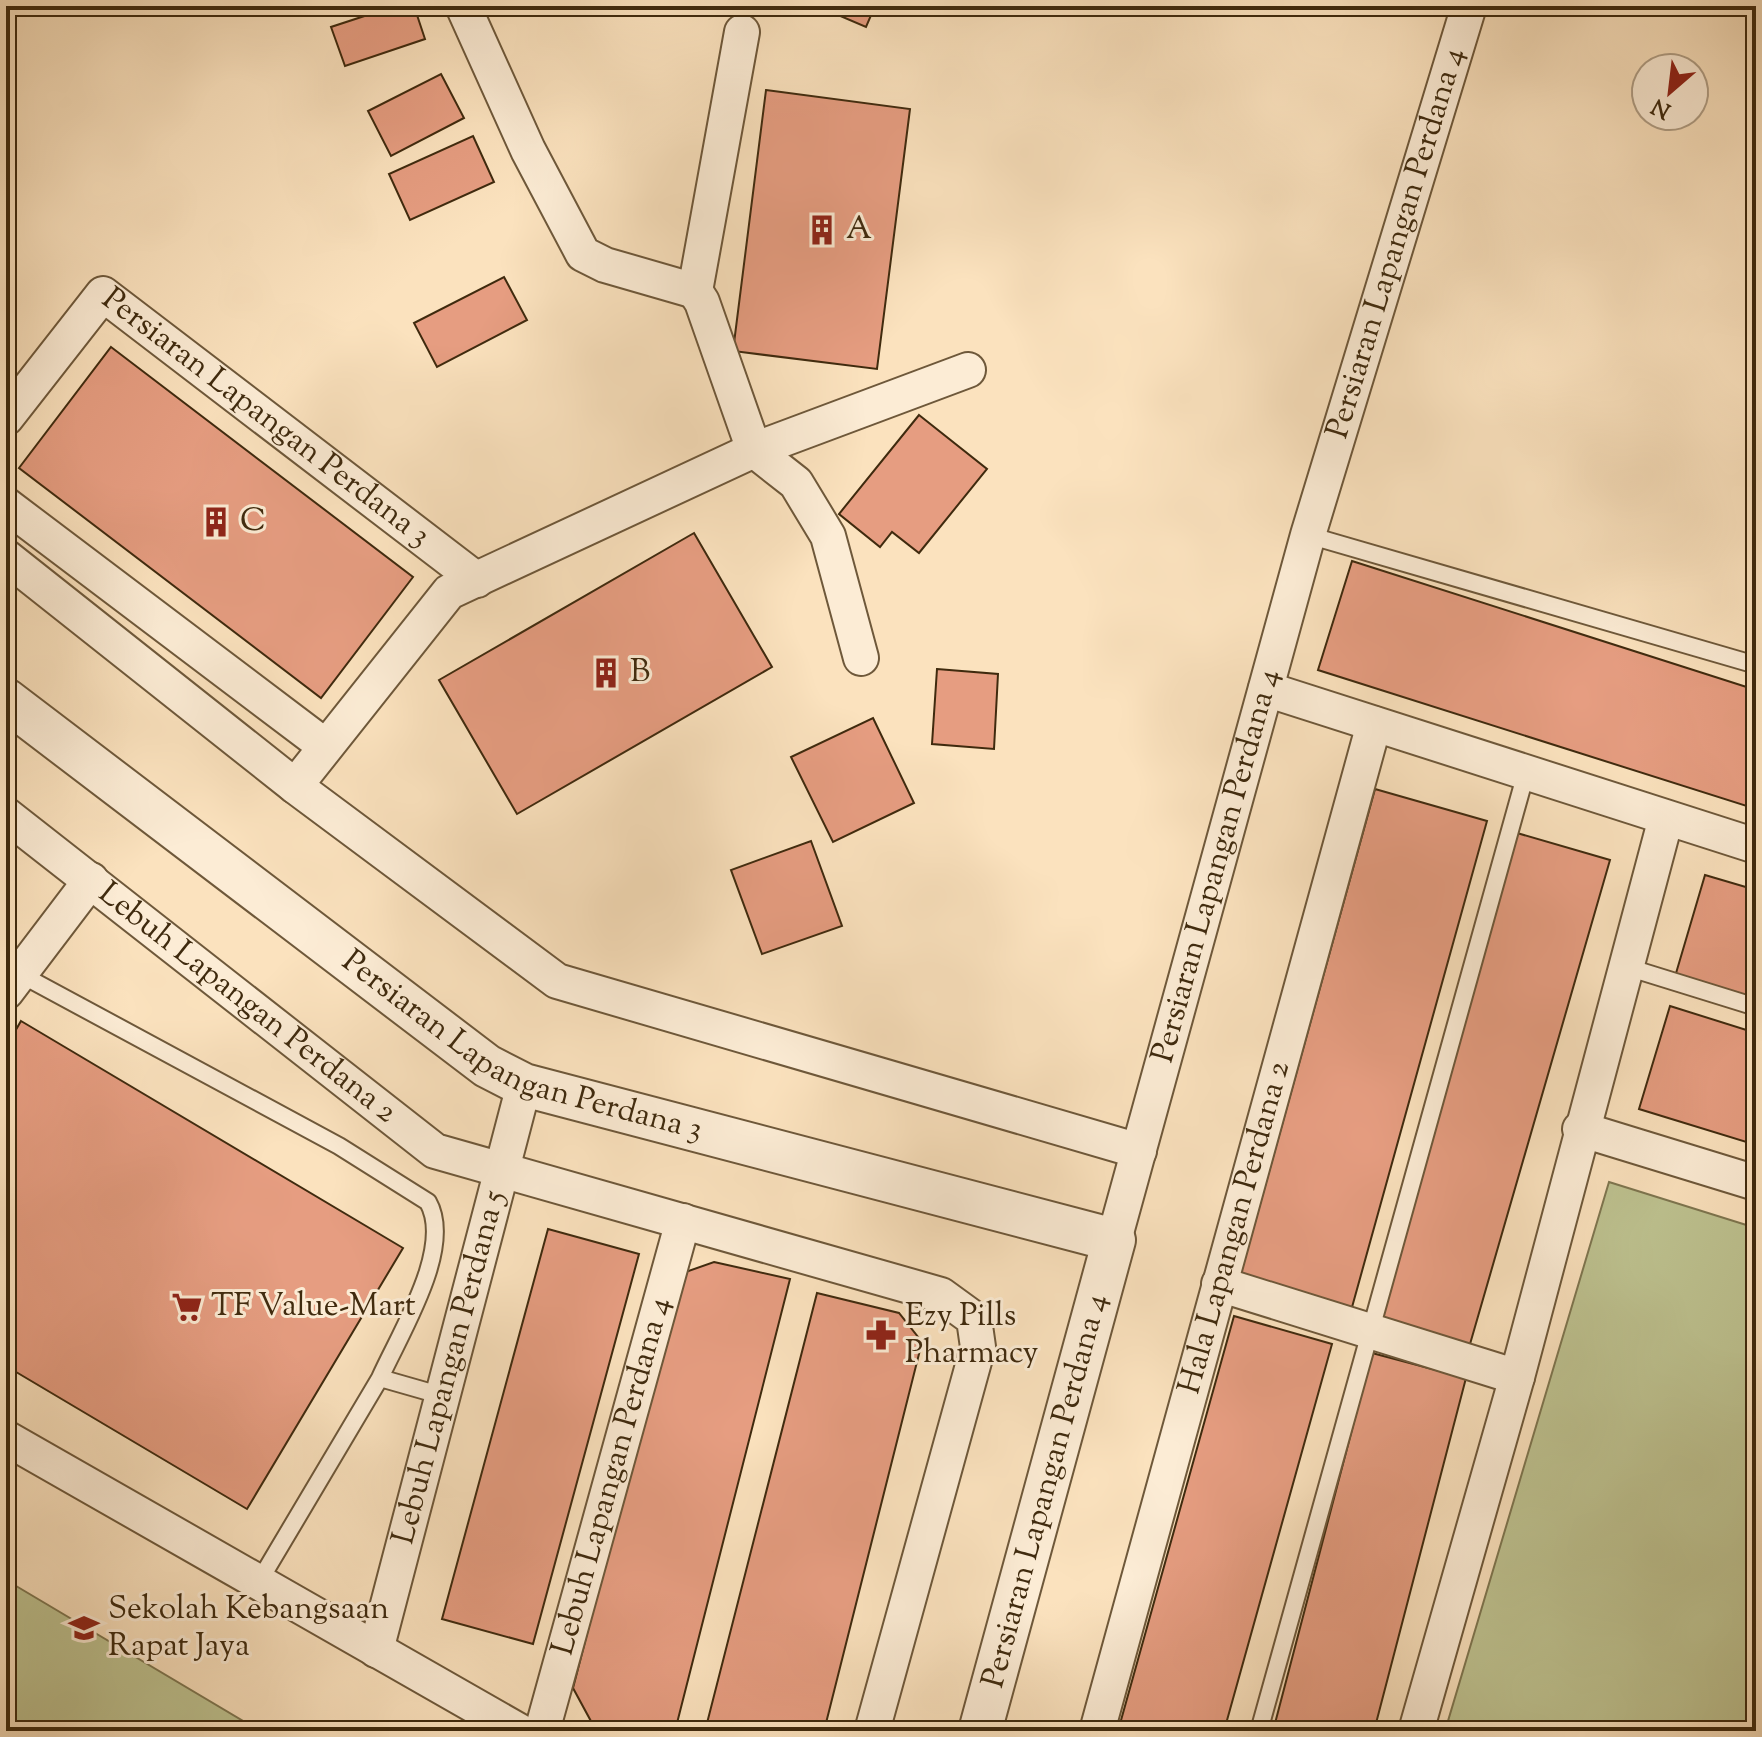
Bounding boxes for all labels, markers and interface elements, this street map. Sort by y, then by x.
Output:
street label: Persiaran Lapangan Perdana 4 [1316,42,1478,444]
north arrow [1630,52,1710,132]
text: N [1646,89,1677,125]
place label: A [846,207,872,253]
building icon: A [805,213,839,247]
street label: Persiaran Lapangan Perdana 3 [91,278,440,559]
place label: C [240,499,266,545]
building icon: C [199,505,233,539]
place label: B [630,650,650,696]
building icon: B [589,656,623,690]
street label: Persiaran Lapangan Perdana 4 [1141,664,1293,1068]
street label: Lebuh Lapangan Perdana 2 [88,872,406,1135]
street label: Persiaran Lapangan Perdana 3 [331,940,707,1154]
street label: Hala Lapangan Perdana 2 [1168,1056,1303,1399]
street label: Lebuh Lapangan Perdana 5 [382,1185,518,1550]
place label: TF Value-Mart [211,1284,416,1330]
street label: Persiaran Lapangan Perdana 4 [971,1289,1121,1693]
supermarket icon: TF Value-Mart [170,1290,204,1324]
street label: Lebuh Lapangan Perdana 4 [541,1292,684,1661]
place label: Ezy Pills Pharmacy [905,1294,1038,1377]
pharmacy icon: Ezy Pills Pharmacy [864,1318,898,1352]
place label: Sekolah Kebangsaan Rapat Jaya [108,1587,389,1670]
school or university icon: Sekolah Kebangsaan Rapat Jaya [67,1611,101,1645]

